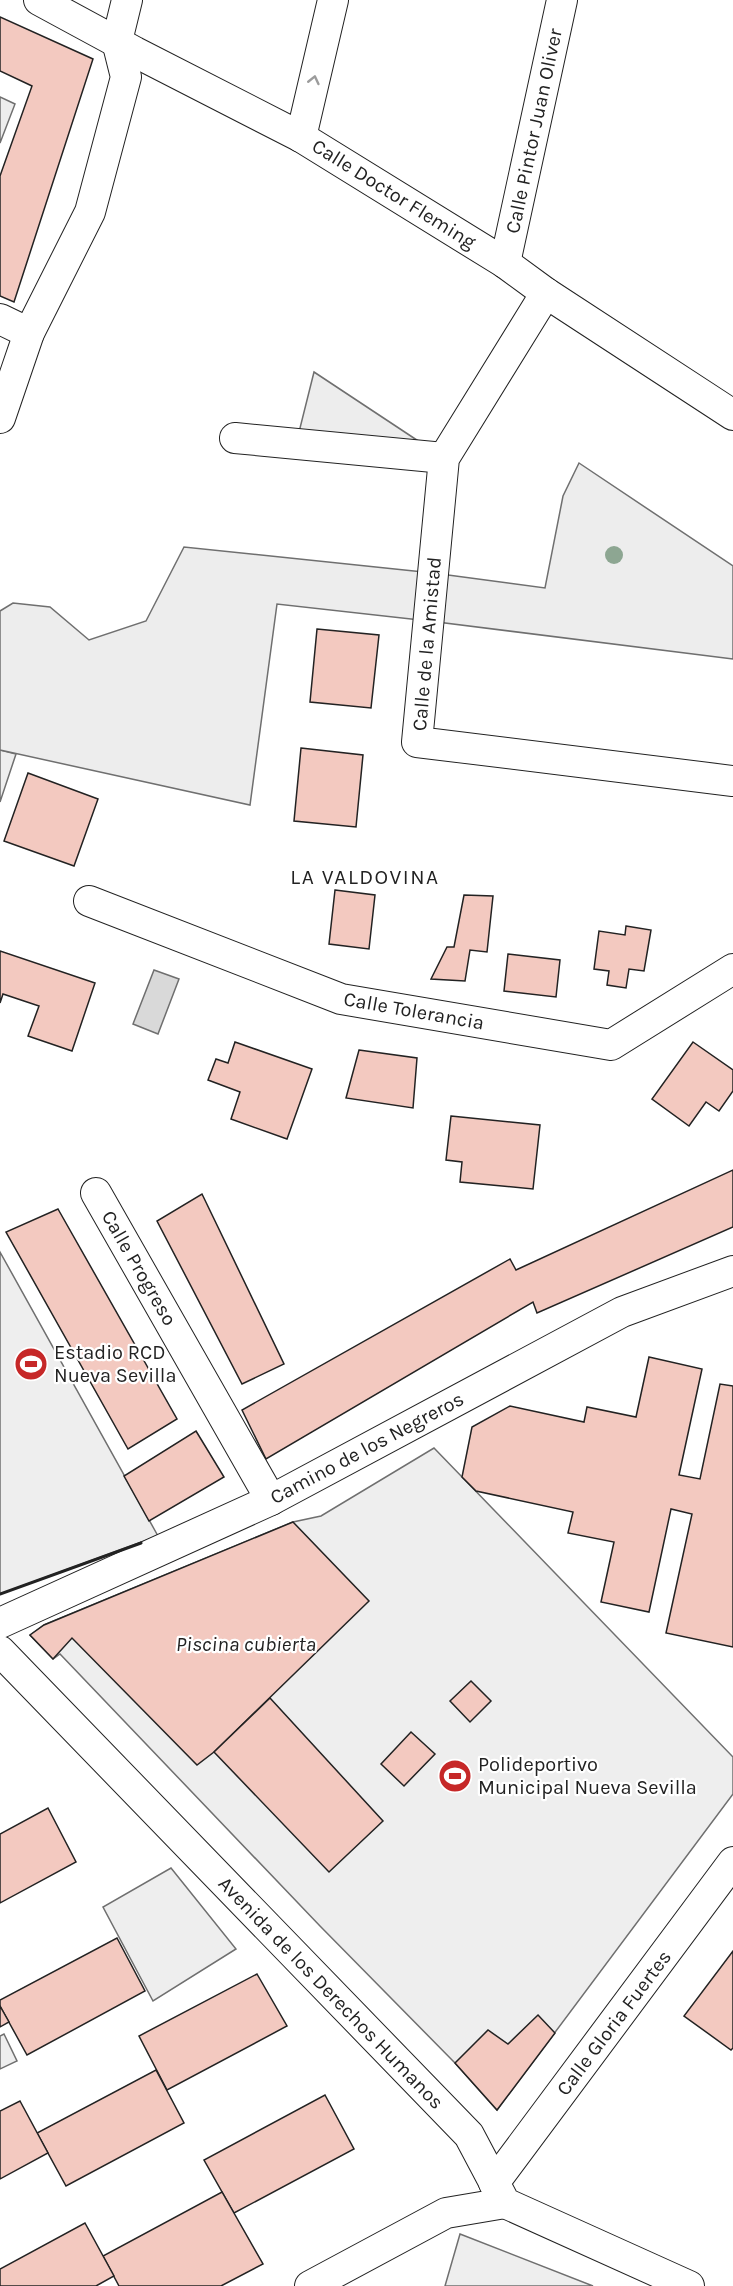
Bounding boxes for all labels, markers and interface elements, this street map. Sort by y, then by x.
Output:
street label: Calle Pintor Juan Oliver [501,26,567,236]
one-way arrow [307,75,320,85]
street label: Calle Doctor Fleming [308,134,480,254]
street label: Calle de la Amistad [408,556,446,732]
district label: LA VALDOVINA [290,865,440,889]
street label: Calle Tolerancia [342,987,486,1035]
street label: Calle Progreso [97,1206,181,1330]
place label: Estadio RCD Nueva Sevilla [54,1341,176,1387]
sports icon: Estadio RCD Nueva Sevilla [13,1346,49,1382]
street label: Camino de los Negreros [266,1387,468,1509]
water label: Piscina cubierta [176,1632,316,1656]
place label: Polideportivo Municipal Nueva Sevilla [478,1753,697,1799]
sports icon: Polideportivo Municipal Nueva Sevilla [437,1758,473,1794]
street label: Avenida de los Derechos Humanos [214,1872,448,2114]
street label: Calle Gloria Fuertes [552,1946,676,2100]

